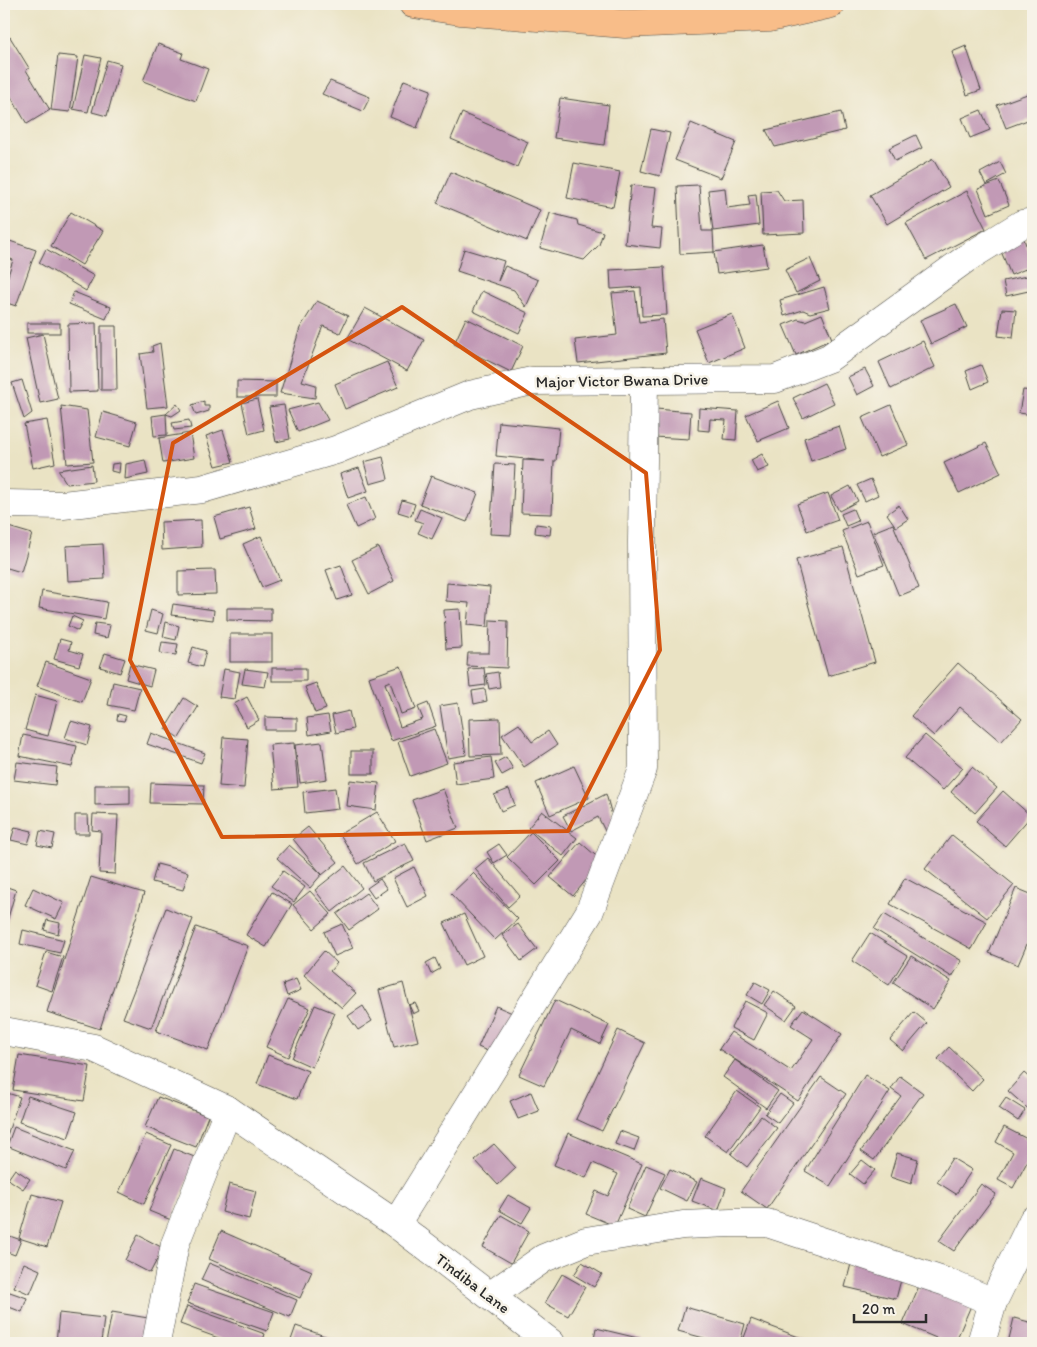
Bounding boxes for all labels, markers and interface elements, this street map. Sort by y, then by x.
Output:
street label: Major Victor Bwana Drive [535,369,709,392]
street label: Tindiba Lane [432,1249,514,1317]
scale bar [854,1292,927,1324]
text: 20 m [862,1300,896,1318]

